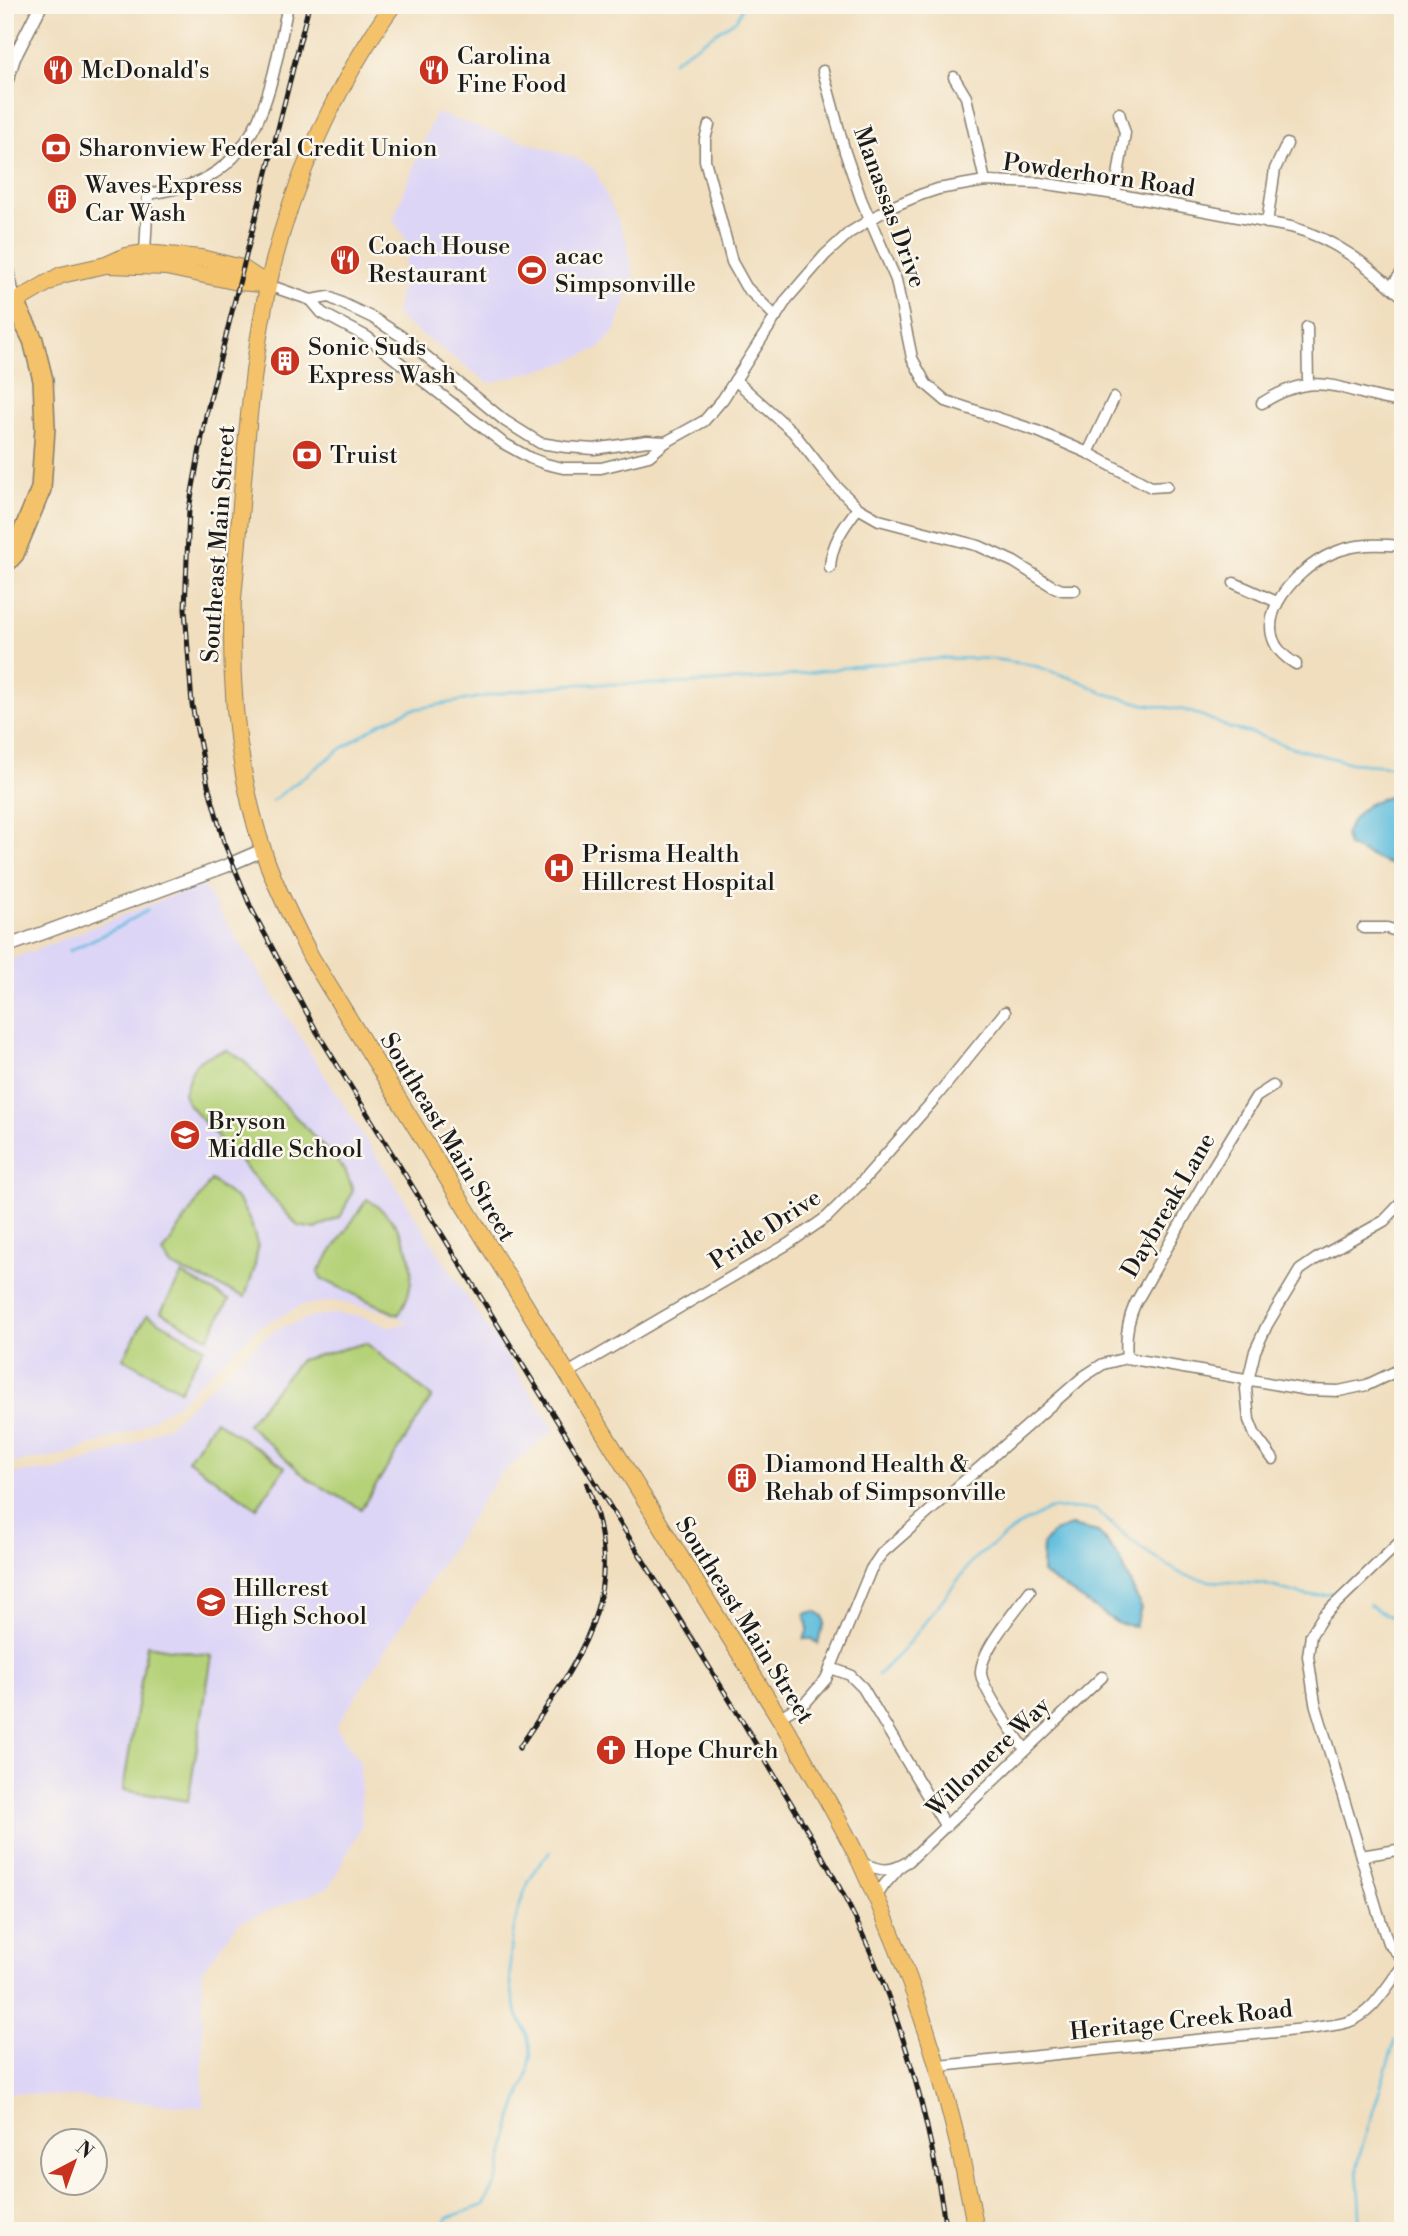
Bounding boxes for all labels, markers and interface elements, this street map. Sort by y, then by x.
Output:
place label: Carolina Fine Food [457,42,567,100]
restaurant icon: McDonald's [41,53,75,87]
restaurant icon: Carolina Fine Food [417,53,451,87]
place label: McDonald's [81,56,210,86]
street label: Manassas Drive [846,123,932,292]
bank icon: Sharonview Federal Credit Union [39,131,73,165]
place label: Sharonview Federal Credit Union [79,134,437,164]
street label: Powderhorn Road [1001,148,1197,204]
place label: Waves Express Car Wash [84,171,242,229]
building icon: Waves Express Car Wash [45,182,79,216]
place label: Coach House Restaurant [368,232,510,290]
place label: acac Simpsonville [555,242,696,300]
restaurant icon: Coach House Restaurant [328,243,362,277]
sports icon: acac Simpsonville [515,253,549,287]
place label: Sonic Suds Express Wash [308,333,456,391]
building icon: Sonic Suds Express Wash [268,344,302,378]
street label: Southeast Main Street [196,424,242,664]
bank icon: Truist [290,438,324,472]
place label: Truist [330,441,398,471]
place label: Prisma Health Hillcrest Hospital [582,840,775,898]
hospital icon: Prisma Health Hillcrest Hospital [542,851,576,885]
street label: Southeast Main Street [373,1028,522,1248]
place label: Bryson Middle School [207,1107,363,1165]
school or university icon: Bryson Middle School [168,1118,202,1152]
street label: Daybreak Lane [1115,1128,1222,1283]
street label: Pride Drive [704,1183,827,1277]
place label: Diamond Health & Rehab of Simpsonville [765,1450,1006,1508]
building icon: Diamond Health & Rehab of Simpsonville [725,1461,759,1495]
street label: Southeast Main Street [668,1512,820,1730]
place label: Hillcrest High School [234,1574,367,1632]
school or university icon: Hillcrest High School [194,1585,228,1619]
street label: Willomere Way [920,1691,1057,1825]
church icon: Hope Church [594,1733,628,1767]
place label: Hope Church [634,1736,778,1766]
street label: Heritage Creek Road [1068,1994,1294,2048]
north arrow [38,2128,108,2198]
text: N [71,2136,98,2164]

